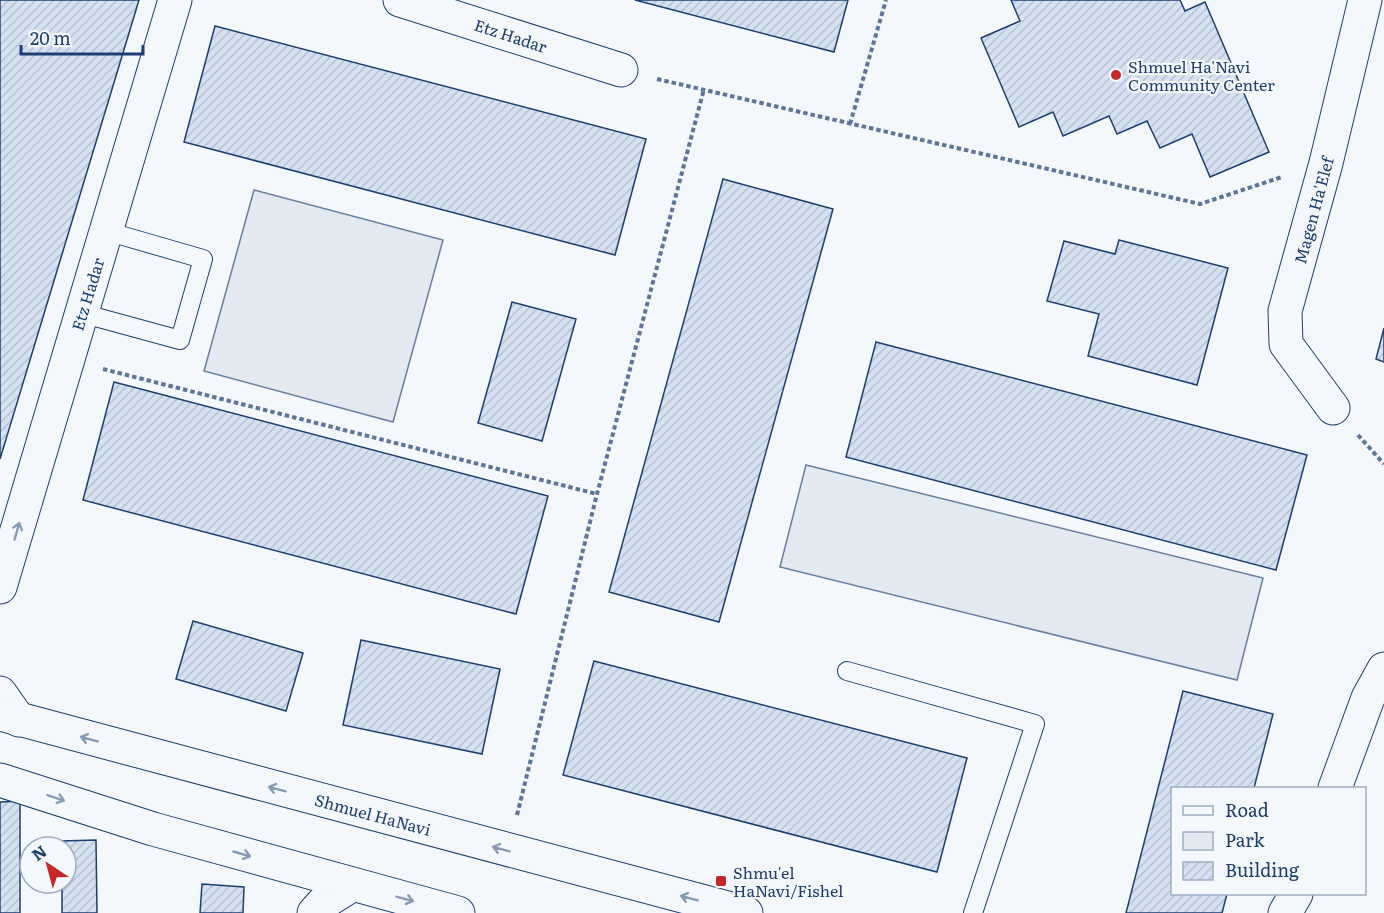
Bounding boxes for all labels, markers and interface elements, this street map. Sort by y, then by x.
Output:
street label: Etz Hadar [472,12,551,58]
scale bar [21,18,142,56]
text: 20 m [30,24,71,51]
place label: Shmuel Ha'Navi Community Center [1128,54,1275,96]
marker: Shmuel Ha'Navi Community Center [1109,68,1123,82]
street label: Magen Ha'Elef [1287,152,1339,266]
street label: Etz Hadar [65,254,110,333]
one-way arrow [12,522,23,541]
one-way arrow [80,732,99,744]
one-way arrow [268,783,287,794]
street label: Shmuel HaNavi [312,787,434,841]
legend [1171,787,1366,895]
one-way arrow [46,794,65,805]
text: Road [1225,796,1269,823]
text: Park [1225,826,1266,853]
north arrow [18,835,78,895]
text: N [26,838,51,866]
one-way arrow [492,842,511,854]
one-way arrow [233,849,252,860]
text: Building [1225,856,1300,883]
place label: Shmu'el HaNavi/Fishel [733,860,843,902]
marker: Shmu'el HaNavi/Fishel [714,874,728,888]
one-way arrow [680,892,699,903]
one-way arrow [395,894,414,905]

